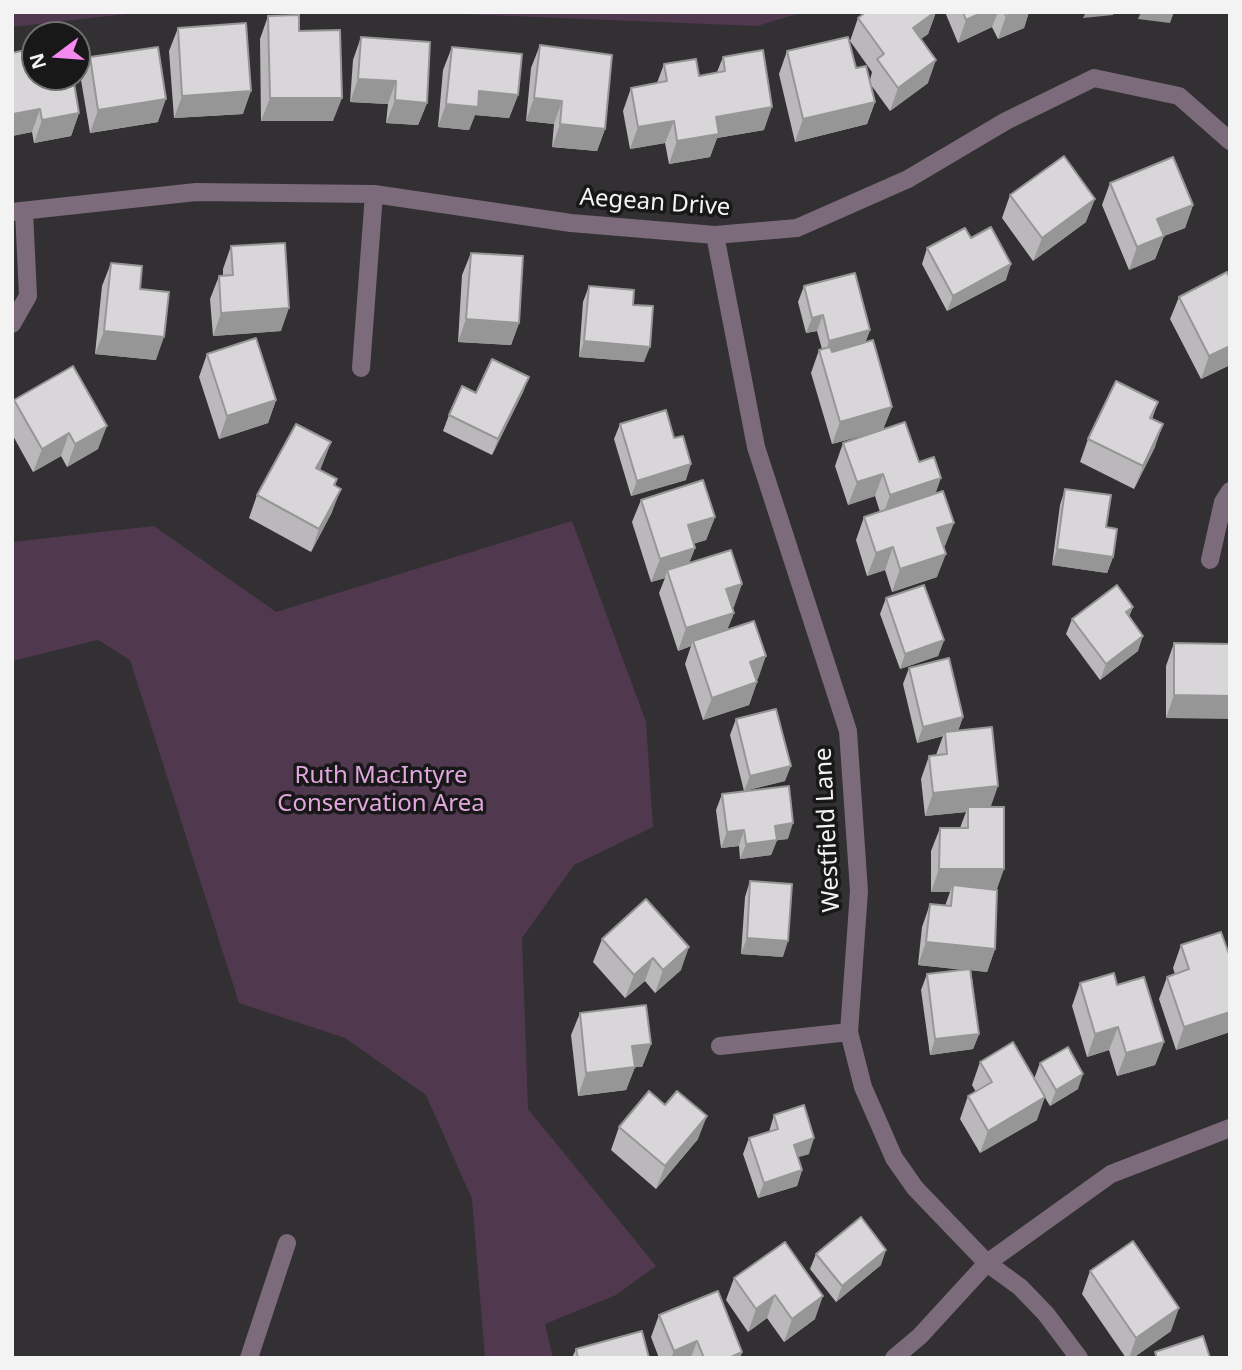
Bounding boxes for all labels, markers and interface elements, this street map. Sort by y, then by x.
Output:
north arrow [21,21,91,91]
text: N [23,50,52,72]
street label: Aegean Drive [579,183,731,223]
street label: Westfield Lane [809,747,847,913]
park label: Ruth MacIntyre Conservation Area [277,762,485,818]

